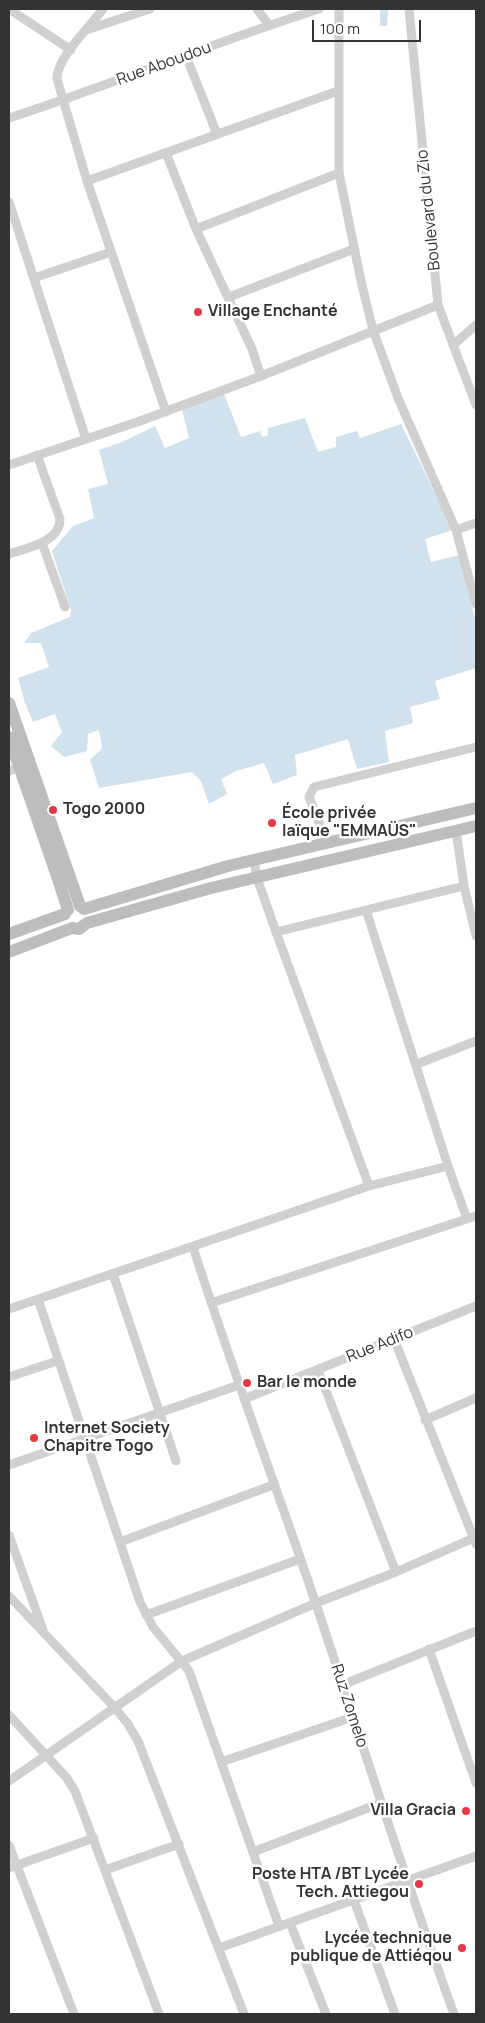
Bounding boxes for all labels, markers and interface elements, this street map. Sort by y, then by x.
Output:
scale bar [315,10,424,42]
text: 100 m [320,18,360,39]
street label: Rue Aboudou [114,38,214,90]
street label: Boulevard du Zio [413,149,445,271]
place label: Village Enchanté [208,302,338,322]
marker: Village Enchanté [192,306,204,318]
place label: Togo 2000 [63,800,145,820]
marker: Togo 2000 [47,804,59,816]
place label: École privée laïque "EMMAÜS" [282,804,417,842]
marker: École privée laïque "EMMAÜS" [266,817,278,829]
street label: Rue Adifo [344,1323,416,1367]
place label: Bar le monde [257,1373,357,1393]
marker: Bar le monde [241,1377,253,1389]
place label: Internet Society Chapitre Togo [44,1419,170,1457]
marker: Internet Society Chapitre Togo [28,1432,40,1444]
street label: Ruz Zomelo [326,1662,372,1750]
place label: Villa Gracia [370,1801,456,1821]
marker: Villa Gracia [460,1805,472,1817]
place label: Poste HTA /BT Lycée Tech. Attiegou [252,1865,409,1903]
marker: Poste HTA /BT Lycée Tech. Attiegou [413,1878,425,1890]
place label: Lycée technique publique de Attiéqou [290,1929,452,1967]
marker: Lycée technique publique de Attiéqou [456,1942,468,1954]

